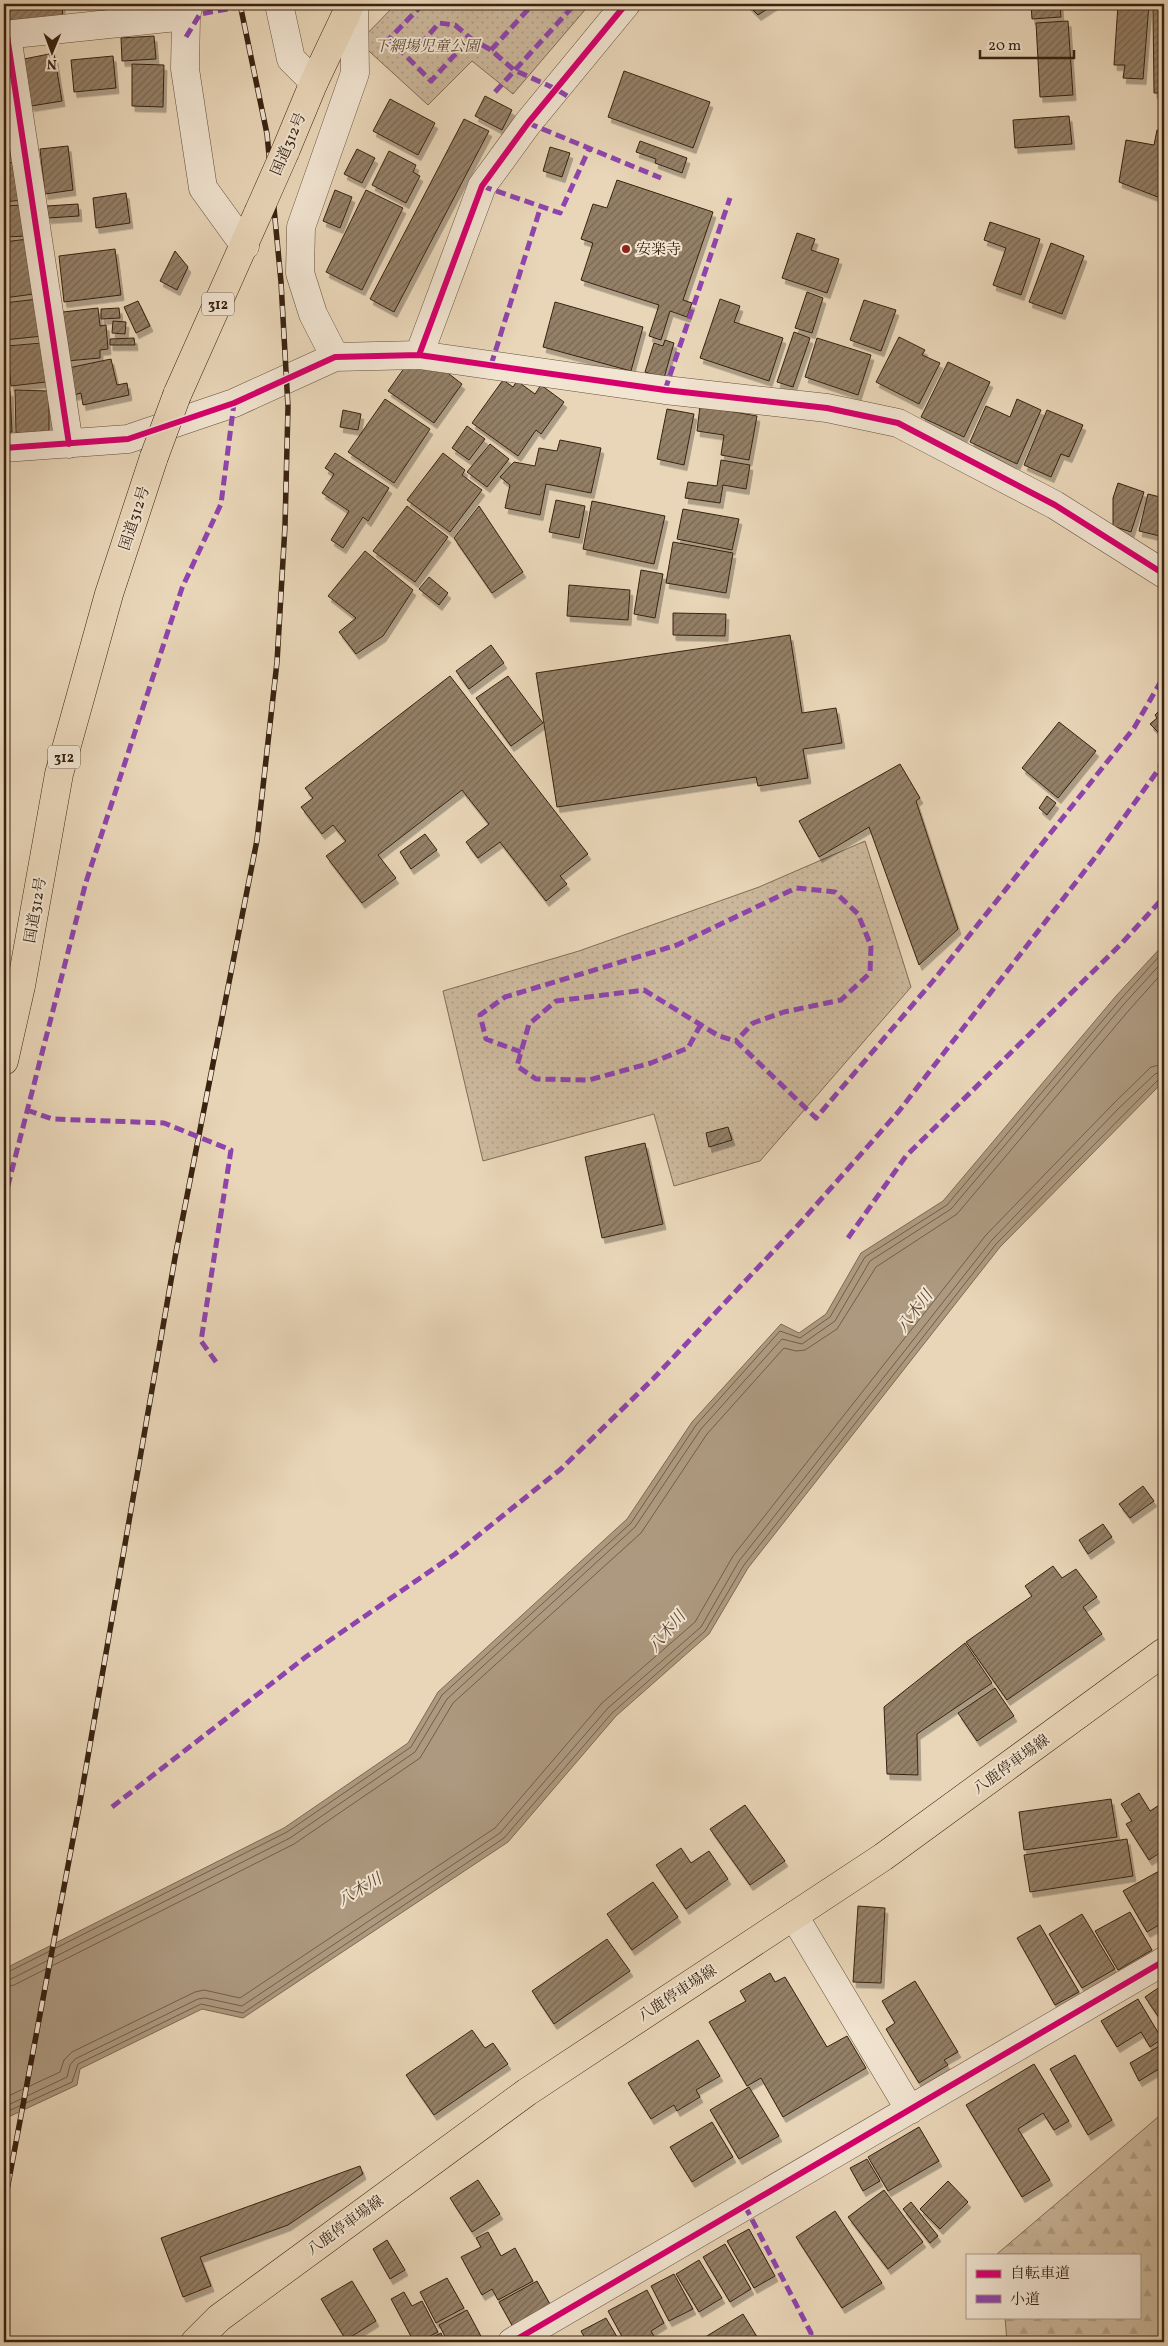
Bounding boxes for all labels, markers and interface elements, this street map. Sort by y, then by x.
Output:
north arrow [28,28,78,78]
scale bar [980,28,1074,60]
text: 20 m [988,36,1021,57]
park label: 下網場児童公園 [374,37,482,58]
text: N [47,54,57,73]
street label: 国道312号 [267,110,312,179]
place label: 安楽寺 [636,240,681,261]
marker: 安楽寺 [620,243,632,255]
road number: 312 [202,292,234,316]
street label: 国道312号 [115,484,156,553]
road number: 312 [48,746,80,769]
street label: 国道312号 [20,876,53,945]
water label: 八木川 [892,1285,940,1338]
water label: 八木川 [644,1605,693,1658]
street label: 八鹿停車場線 [969,1730,1054,1800]
water label: 八木川 [334,1868,388,1913]
street label: 八鹿停車場線 [634,1961,721,2028]
street label: 八鹿停車場線 [303,2191,388,2261]
legend [966,2254,1140,2318]
text: 自転車道 [1010,2264,1070,2285]
text: 小道 [1010,2290,1040,2311]

